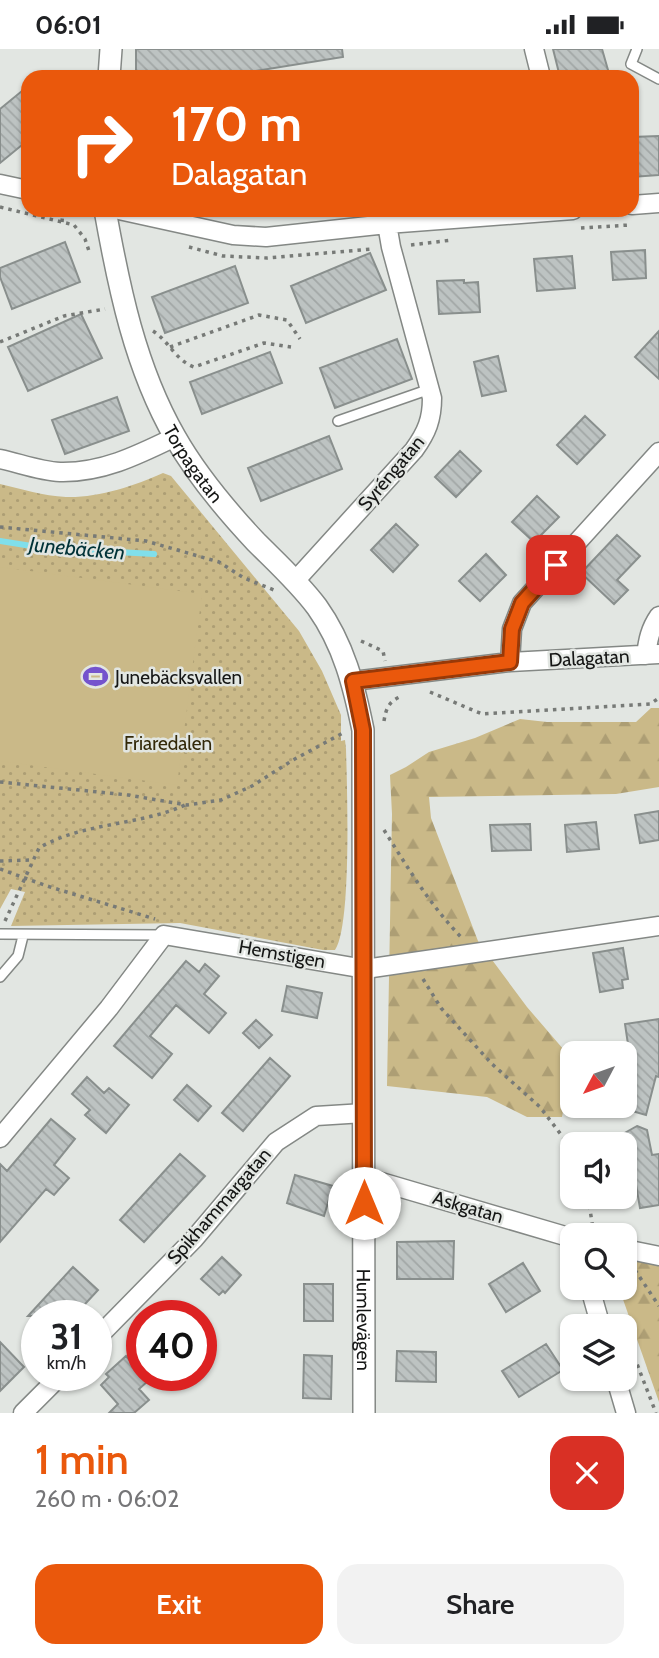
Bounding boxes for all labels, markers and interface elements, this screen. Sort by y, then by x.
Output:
text: 06:01 [35,9,102,41]
text: 170 m [171,94,302,153]
icon: right [56,98,147,189]
text: Dalagatan [171,154,307,193]
street label: Torpagatan [159,421,228,507]
street label: Syréngatan [353,431,429,515]
water label: Junebäcken [26,531,126,565]
pin [526,535,586,595]
icon: arrive [537,546,575,584]
street label: Dalagatan [548,644,630,672]
sports icon: Junebäcksvallen [81,663,109,691]
place label: Junebäcksvallen [114,666,242,689]
park label: Friaredalen [124,732,212,755]
street label: Hemstigen [237,935,327,973]
north arrow [560,1041,637,1118]
map controls [560,1041,637,1391]
button: sound [560,1132,637,1209]
street label: Spikhammargatan [162,1143,276,1269]
position arrow [327,1166,401,1240]
street label: Askgatan [430,1186,506,1228]
button: search [560,1223,637,1300]
street label: Humlevägen [352,1269,375,1371]
speed limit sign: 40 [126,1300,217,1391]
button: layers [560,1314,637,1391]
text: 31 [51,1315,82,1358]
text: km/h [47,1352,86,1374]
text: 1 min [35,1433,129,1485]
button: close [550,1436,624,1510]
text: 260 m · 06:02 [35,1485,179,1513]
button: Exit [35,1564,323,1644]
button: Share [337,1564,624,1644]

